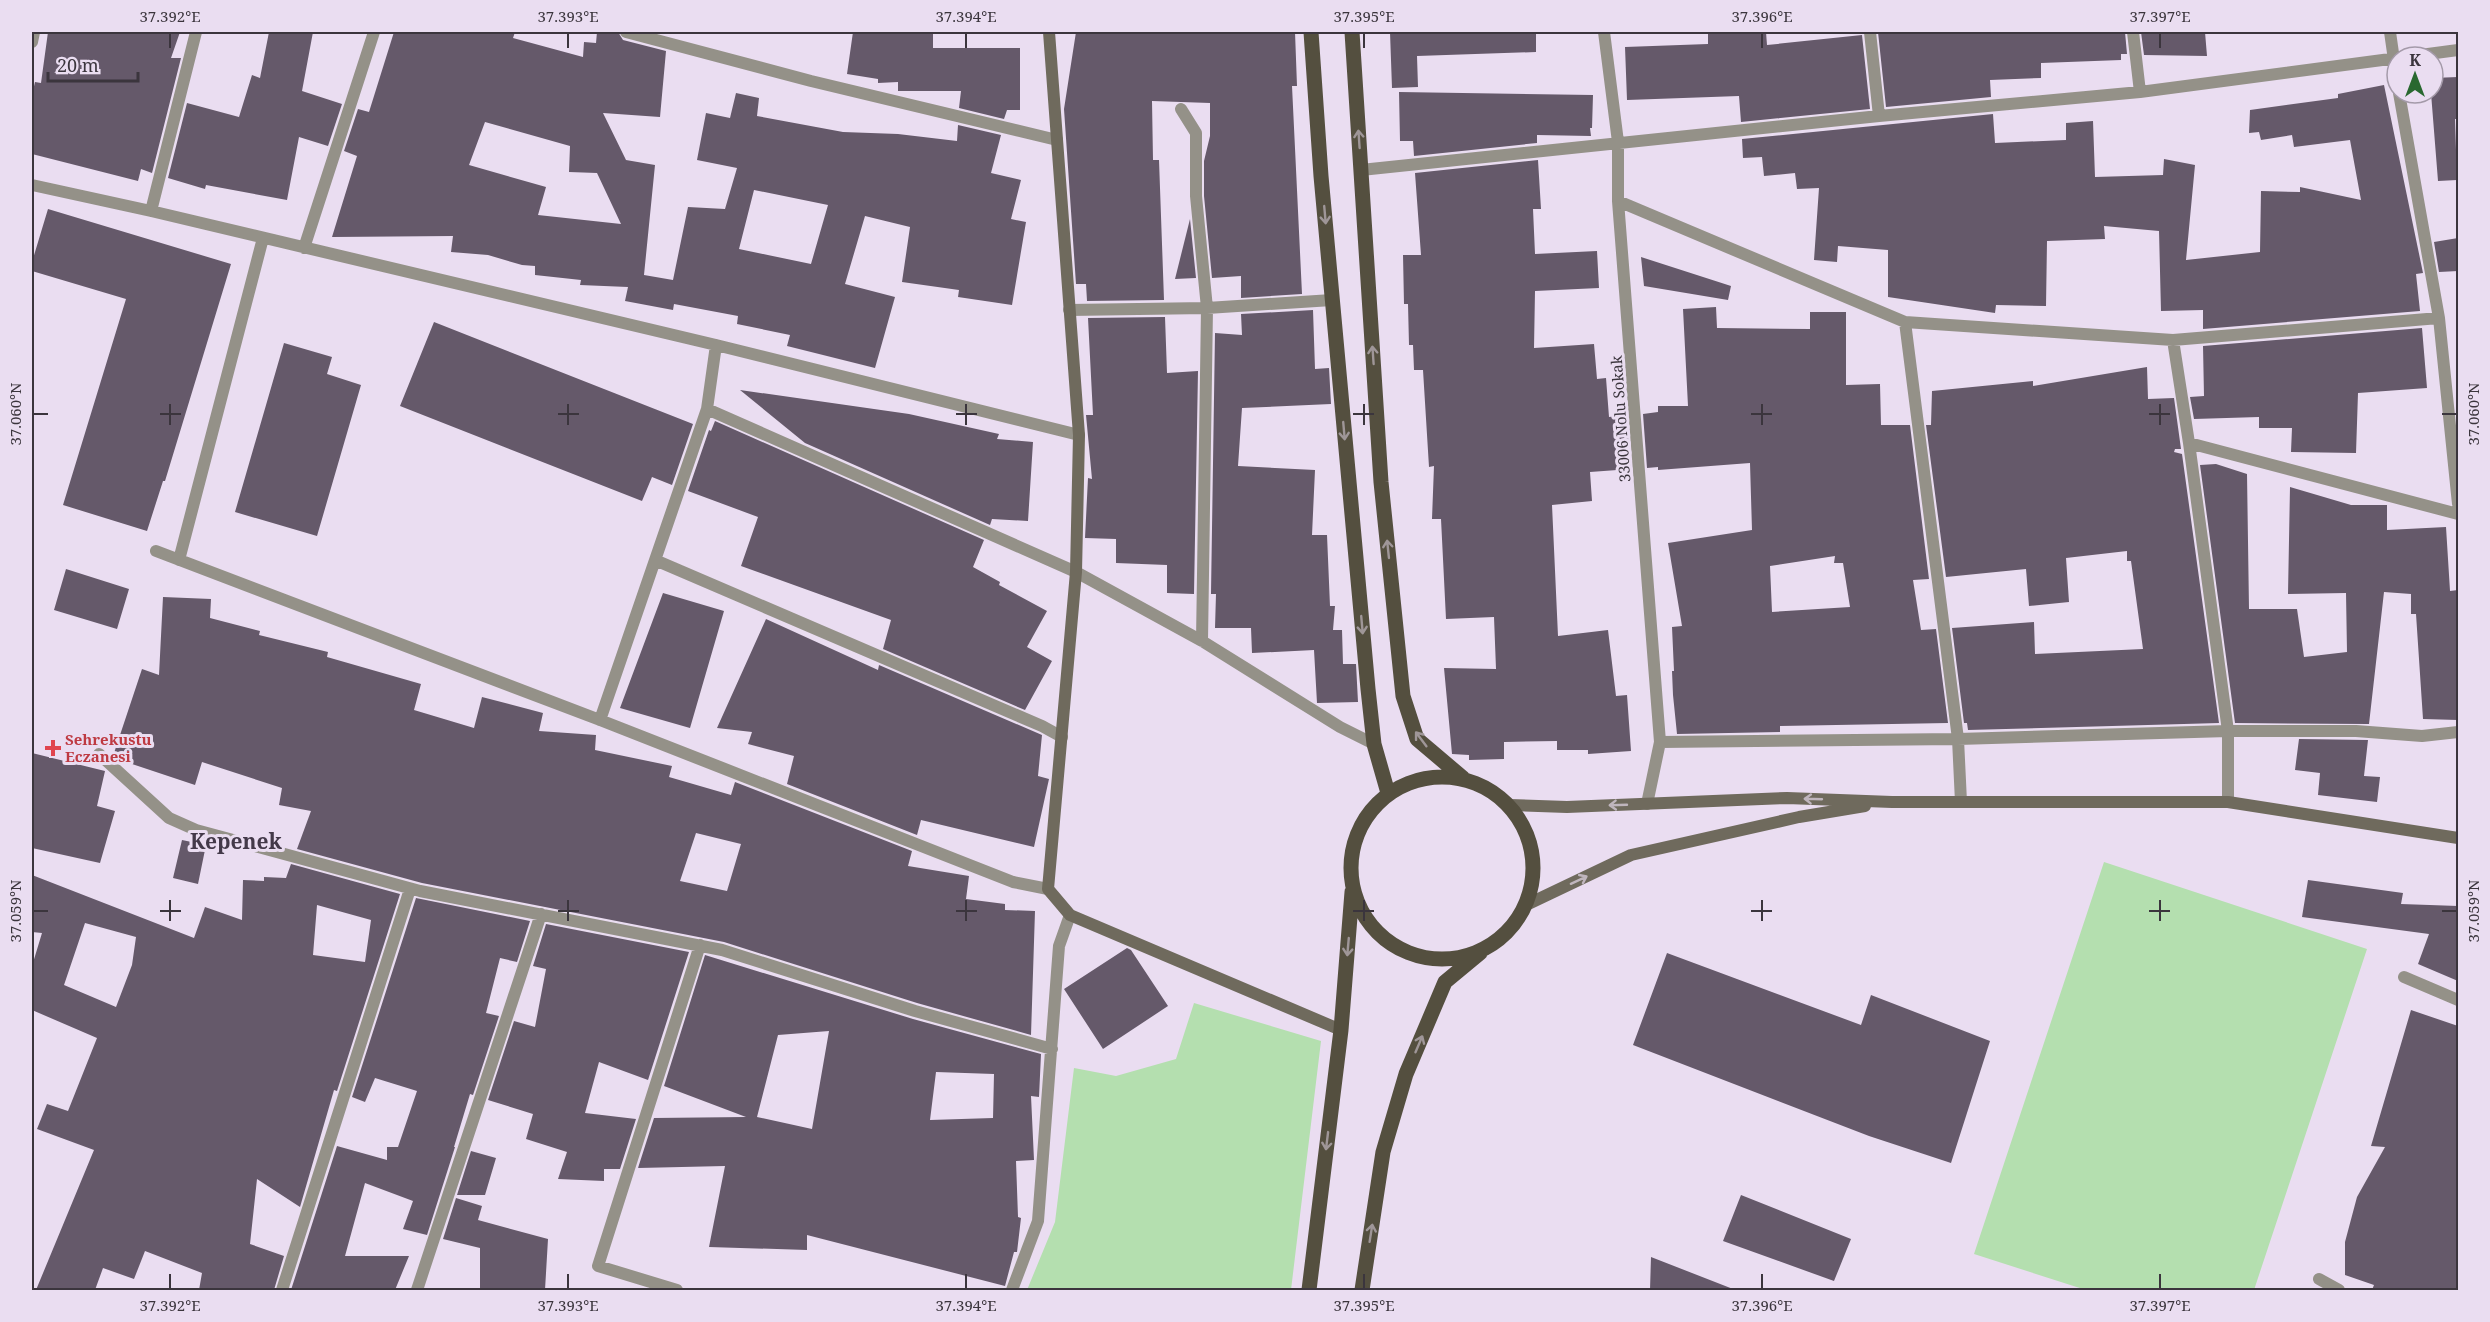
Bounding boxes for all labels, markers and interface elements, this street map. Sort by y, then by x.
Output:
text: 37.392°E [139,6,201,26]
text: 37.393°E [537,6,599,26]
text: 37.394°E [935,6,997,26]
text: 37.395°E [1333,6,1395,26]
text: 37.396°E [1731,6,1793,26]
text: 37.397°E [2129,6,2191,26]
scale bar [48,45,138,83]
north arrow [2385,45,2445,105]
text: K [2409,49,2421,71]
text: 20 m [57,53,99,77]
one-way arrow [1353,130,1364,150]
one-way arrow [1319,205,1330,225]
one-way arrow [1367,345,1378,365]
street label: 33006 Nolu Sokak [1606,355,1634,483]
text: 37.060°N [5,382,25,446]
text: 37.060°N [2463,382,2483,446]
one-way arrow [1339,420,1350,440]
one-way arrow [1382,540,1393,560]
one-way arrow [1357,614,1368,634]
place label: Sehrekustu Eczanesi [65,729,152,766]
one-way arrow [1414,731,1427,747]
marker: Sehrekustu Eczanesi [46,741,60,755]
one-way arrow [1804,794,1824,805]
one-way arrow [1609,799,1629,810]
district label: Kepenek [190,827,283,855]
one-way arrow [1569,874,1587,886]
text: 37.059°N [5,879,25,943]
text: 37.059°N [2463,879,2483,943]
one-way arrow [1342,936,1353,956]
one-way arrow [1413,1036,1425,1054]
one-way arrow [1321,1130,1332,1150]
one-way arrow [1365,1223,1376,1243]
text: 37.392°E [139,1295,201,1315]
text: 37.393°E [537,1295,599,1315]
text: 37.394°E [935,1295,997,1315]
text: 37.395°E [1333,1295,1395,1315]
text: 37.396°E [1731,1295,1793,1315]
text: 37.397°E [2129,1295,2191,1315]

